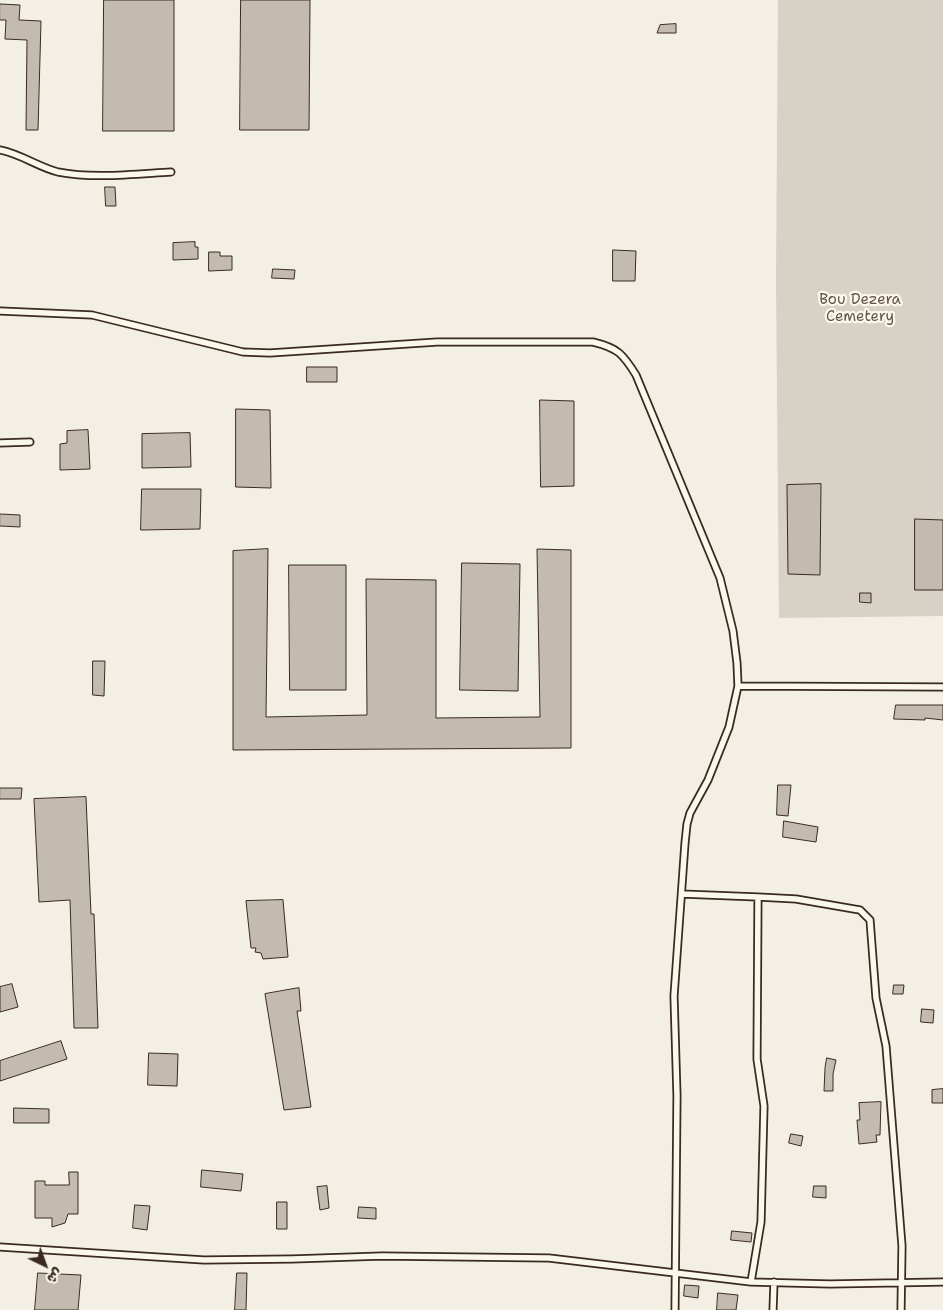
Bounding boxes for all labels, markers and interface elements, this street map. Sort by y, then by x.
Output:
park label: Bou Dezera Cemetery [819,291,901,326]
north arrow [20,1240,70,1290]
text: ش [43,1264,67,1288]

